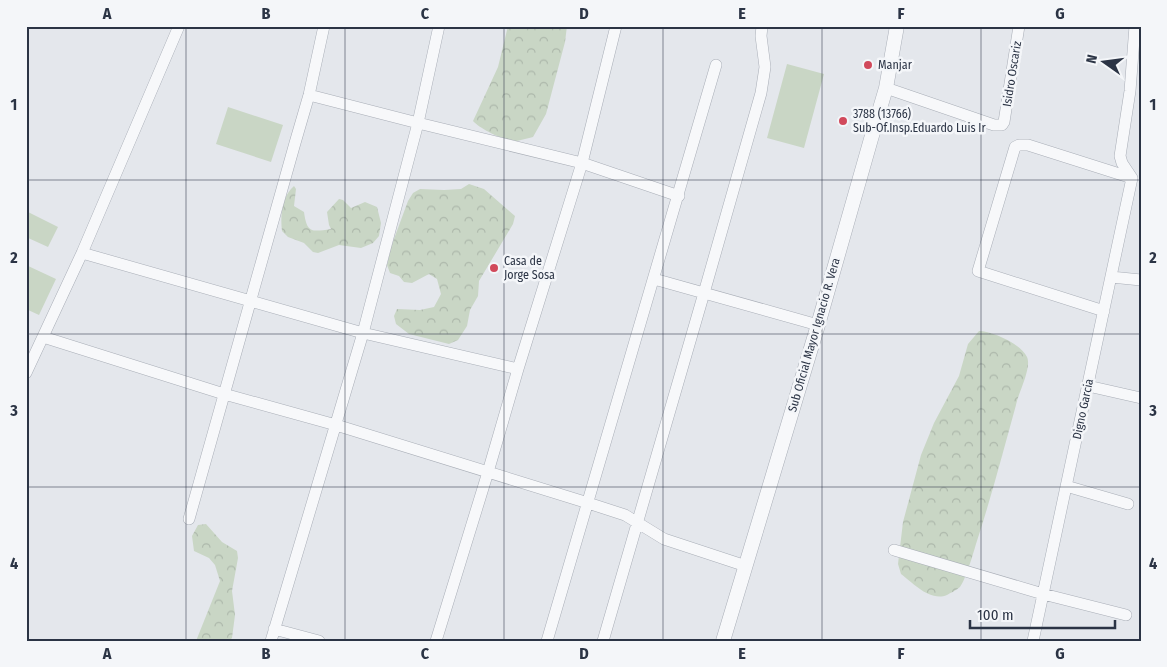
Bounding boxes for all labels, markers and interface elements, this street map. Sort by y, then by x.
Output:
text: A [102,4,112,23]
text: B [262,4,271,23]
text: C [421,4,430,23]
text: D [579,4,589,23]
text: E [738,4,746,23]
text: F [897,4,905,23]
text: G [1055,4,1065,23]
north arrow [1080,38,1130,88]
street label: Isidro Oscariz [1000,40,1024,108]
text: N [1083,53,1101,65]
place label: Manjar [878,58,913,72]
marker: Manjar [862,59,874,71]
text: 1 [11,95,17,114]
text: 1 [1150,95,1156,114]
place label: 3788 (13766) Sub-Of.Insp.Eduardo Luis Ir [853,107,987,135]
marker: 3788 (13766) Sub-Of.Insp.Eduardo Luis Ir [837,115,849,127]
text: 2 [9,248,18,267]
text: 2 [1148,248,1157,267]
place label: Casa de Jorge Sosa [504,254,555,282]
street label: Sub Oficial Mayor Ignacio R. Vera [785,256,843,414]
marker: Casa de Jorge Sosa [488,262,500,274]
street label: Digno Garcia [1070,377,1096,441]
text: 3 [9,401,18,420]
text: 3 [1148,401,1157,420]
text: 4 [10,554,18,573]
text: 4 [1149,554,1157,573]
scale bar [970,597,1114,629]
text: 100 m [977,606,1014,624]
text: A [102,644,112,663]
text: B [262,644,271,663]
text: C [421,644,430,663]
text: D [579,644,589,663]
text: E [738,644,746,663]
text: F [897,644,905,663]
text: G [1055,644,1065,663]

